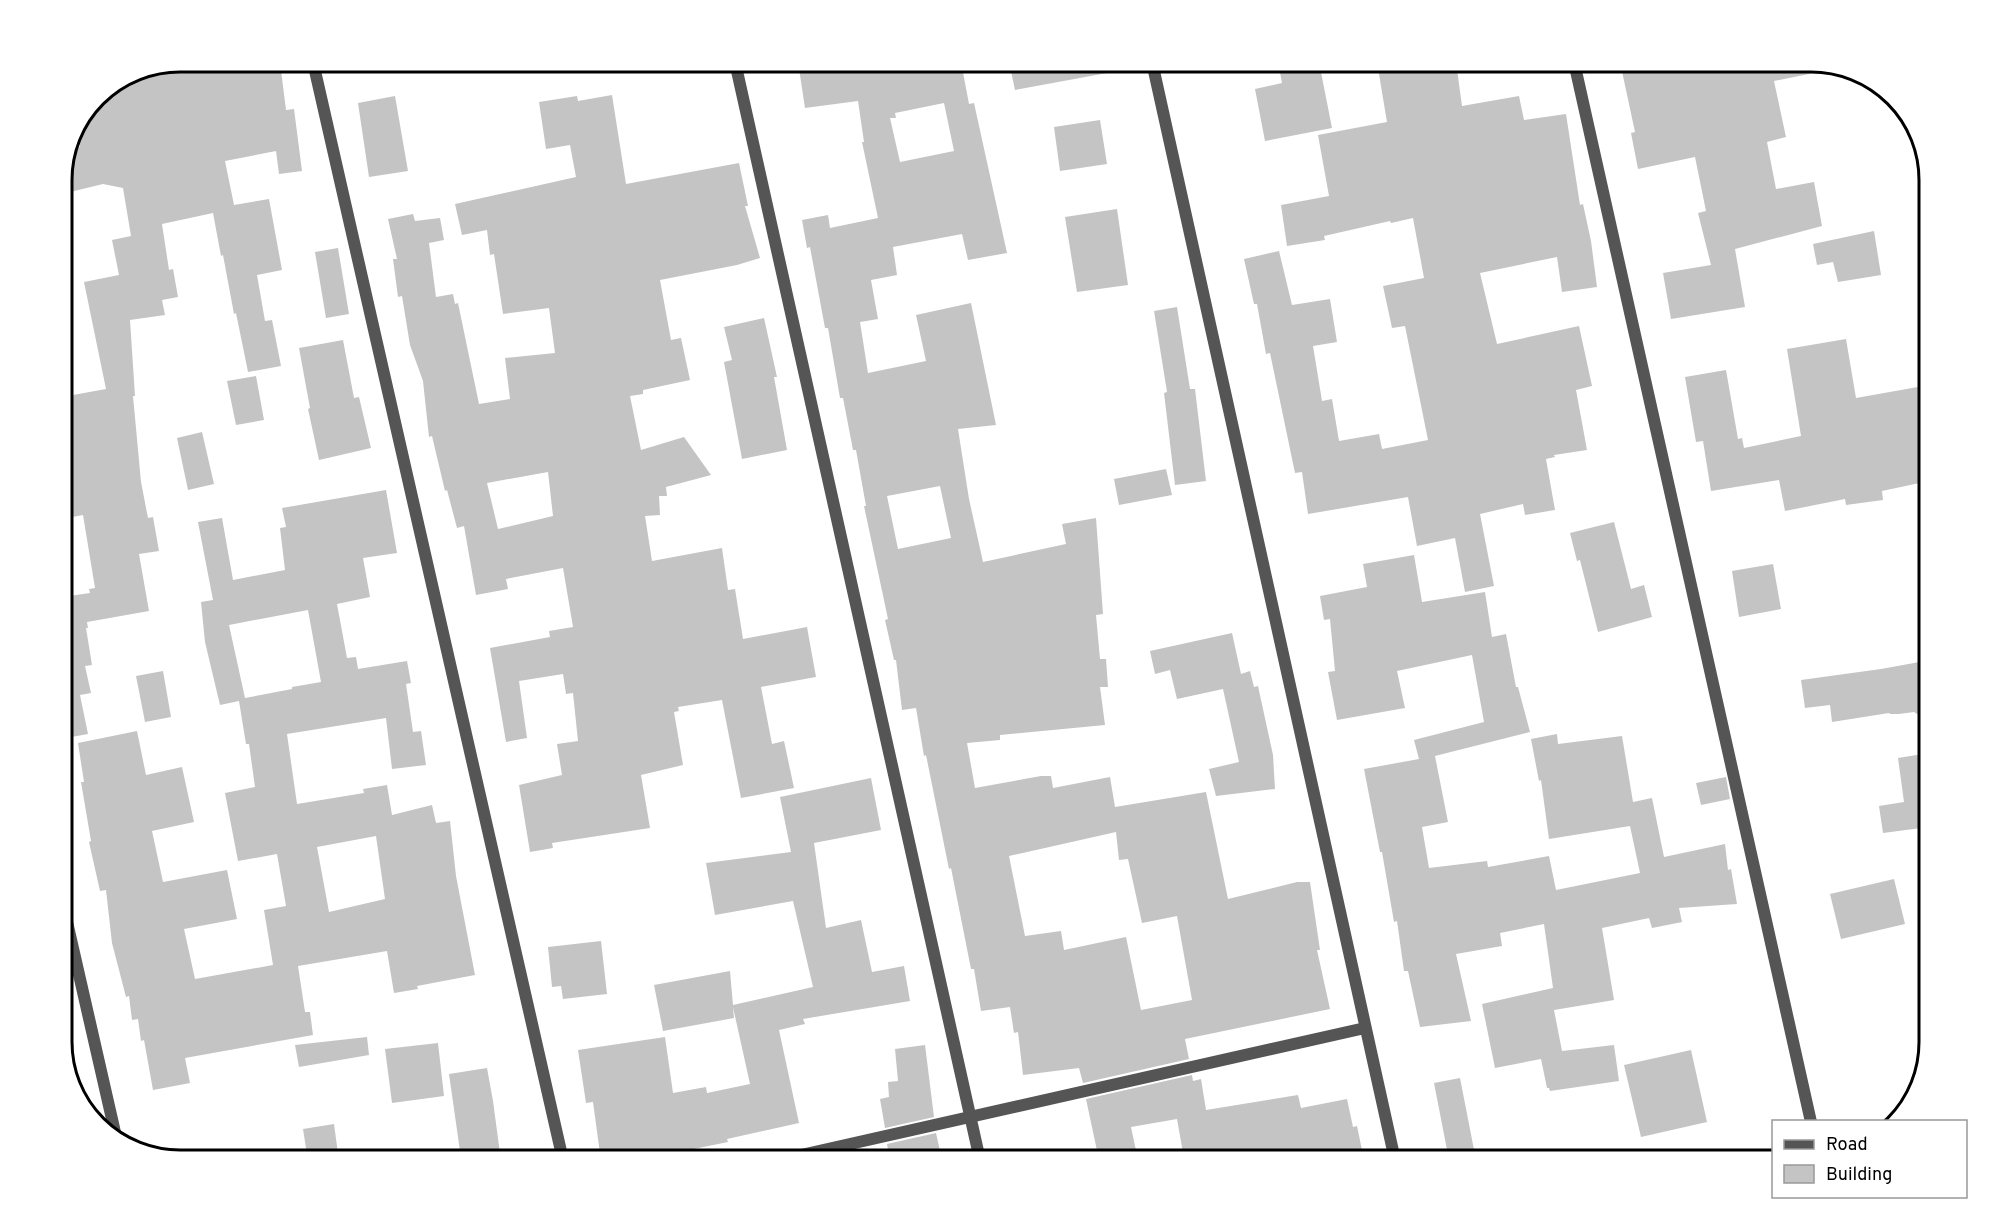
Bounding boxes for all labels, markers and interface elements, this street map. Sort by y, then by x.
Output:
legend [1772,1120,1967,1198]
text: Road [1826,1134,1868,1157]
text: Building [1826,1164,1892,1187]

